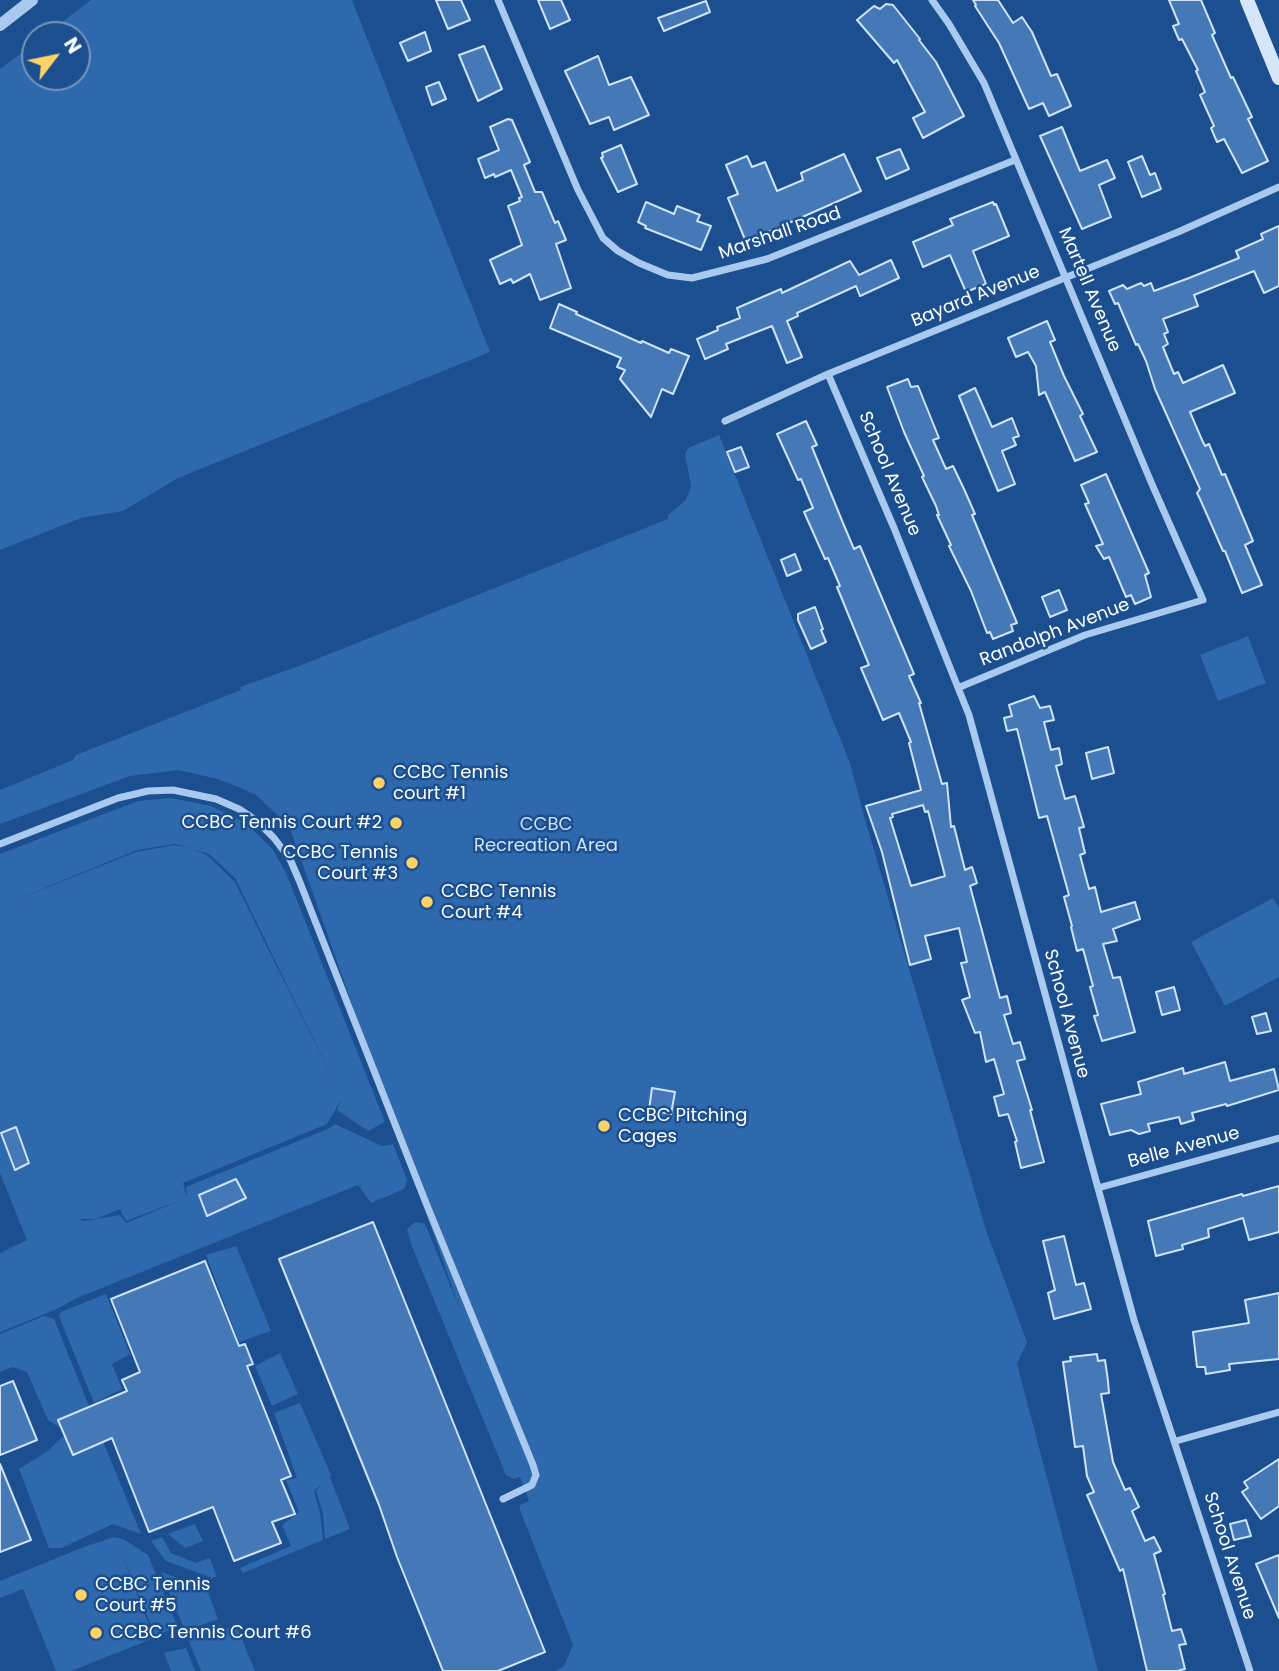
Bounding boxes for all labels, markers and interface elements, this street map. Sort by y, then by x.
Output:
north arrow [21,21,91,91]
text: N [57,32,88,59]
street label: Marshall Road [716,203,844,265]
street label: Martell Avenue [1053,224,1125,356]
street label: Bayard Avenue [909,261,1043,333]
street label: School Avenue [853,409,925,539]
street label: Randolph Avenue [977,594,1133,672]
place label: CCBC Tennis court #1 [393,762,508,804]
marker: CCBC Tennis court #1 [371,775,387,791]
place label: CCBC Tennis Court #2 [181,812,382,834]
park label: CCBC Recreation Area [474,814,618,856]
marker: CCBC Tennis Court #2 [388,815,404,831]
place label: CCBC Tennis Court #3 [283,842,398,884]
marker: CCBC Tennis Court #3 [404,855,420,871]
place label: CCBC Tennis Court #4 [441,881,556,924]
marker: CCBC Tennis Court #4 [419,894,435,910]
street label: School Avenue [1038,947,1094,1081]
place label: CCBC Pitching Cages [618,1105,747,1148]
marker: CCBC Pitching Cages [596,1118,612,1134]
street label: Belle Avenue [1126,1123,1242,1173]
street label: School Avenue [1198,1489,1260,1623]
place label: CCBC Tennis Court #5 [95,1574,210,1616]
marker: CCBC Tennis Court #5 [73,1587,89,1603]
place label: CCBC Tennis Court #6 [110,1622,312,1644]
marker: CCBC Tennis Court #6 [88,1625,104,1641]

